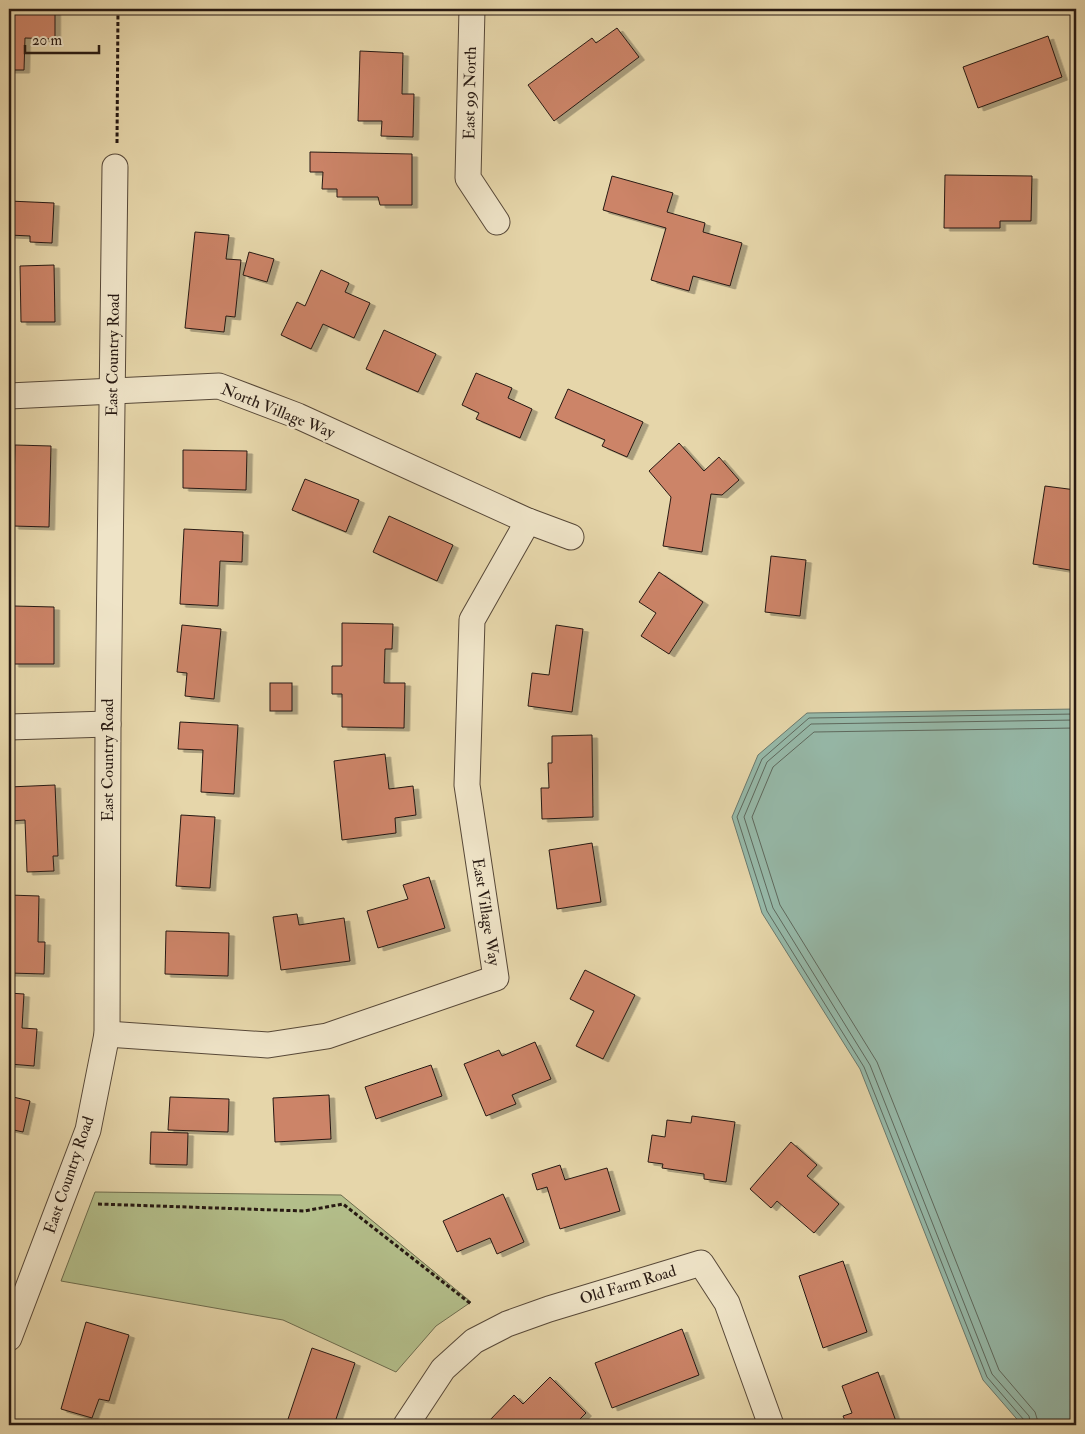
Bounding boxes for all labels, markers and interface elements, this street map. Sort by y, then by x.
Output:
scale bar [25,22,99,54]
text: 20 m [32,31,62,50]
street label: East 99 North [459,46,481,140]
street label: East Country Road [102,293,124,417]
street label: North Village Way [218,379,339,443]
street label: East Country Road [98,698,118,822]
street label: East Village Way [468,857,505,968]
street label: East Country Road [40,1113,99,1236]
street label: Old Farm Road [577,1261,679,1309]

